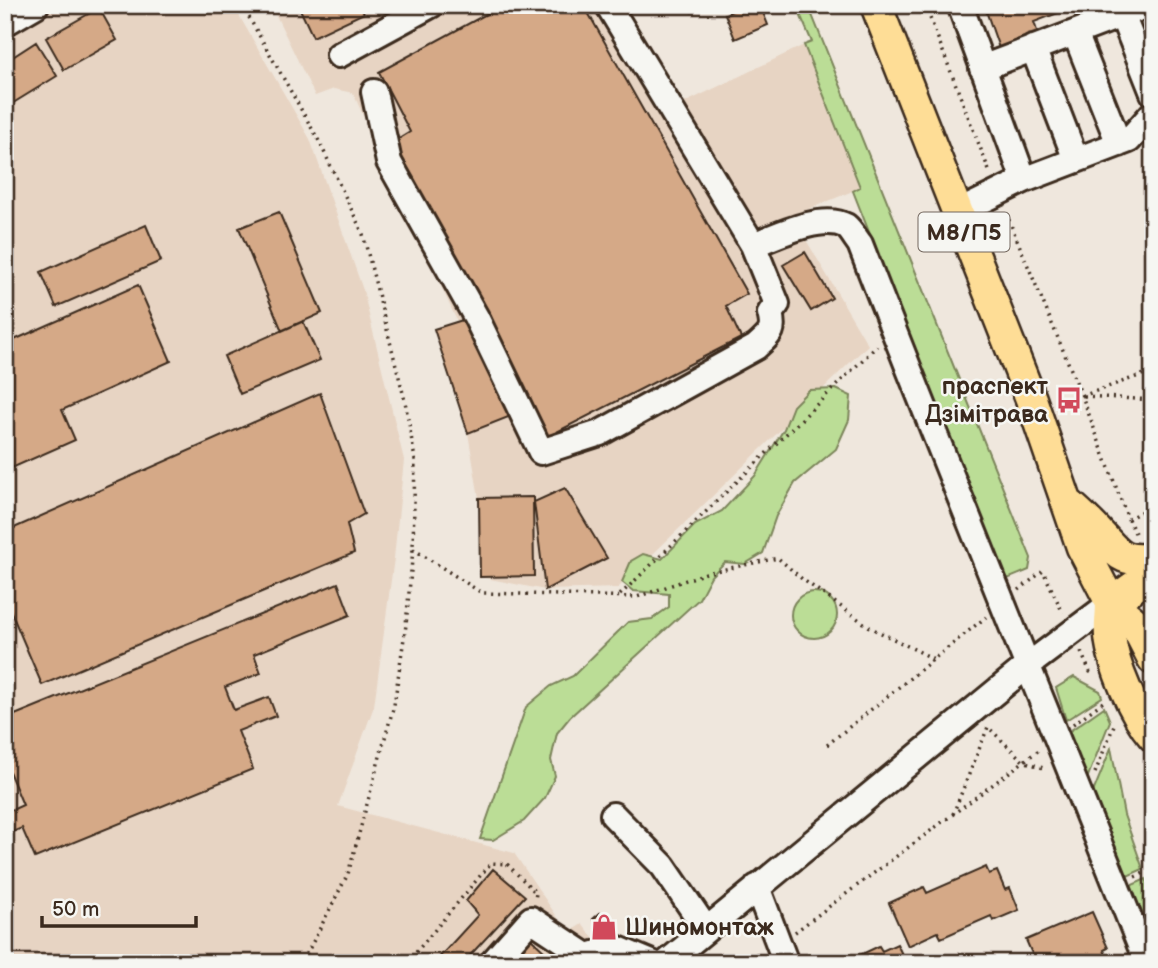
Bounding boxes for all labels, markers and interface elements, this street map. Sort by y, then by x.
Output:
road number: М8/П5 [918,213,1010,252]
place label: праспект Дзімітрава [925,372,1049,429]
bus stop icon: праспект Дзімітрава [1054,385,1084,415]
scale bar [42,884,196,928]
text: 50 m [52,897,99,922]
shop icon: Шиномонтаж [589,912,619,942]
place label: Шиномонтаж [625,913,774,942]

